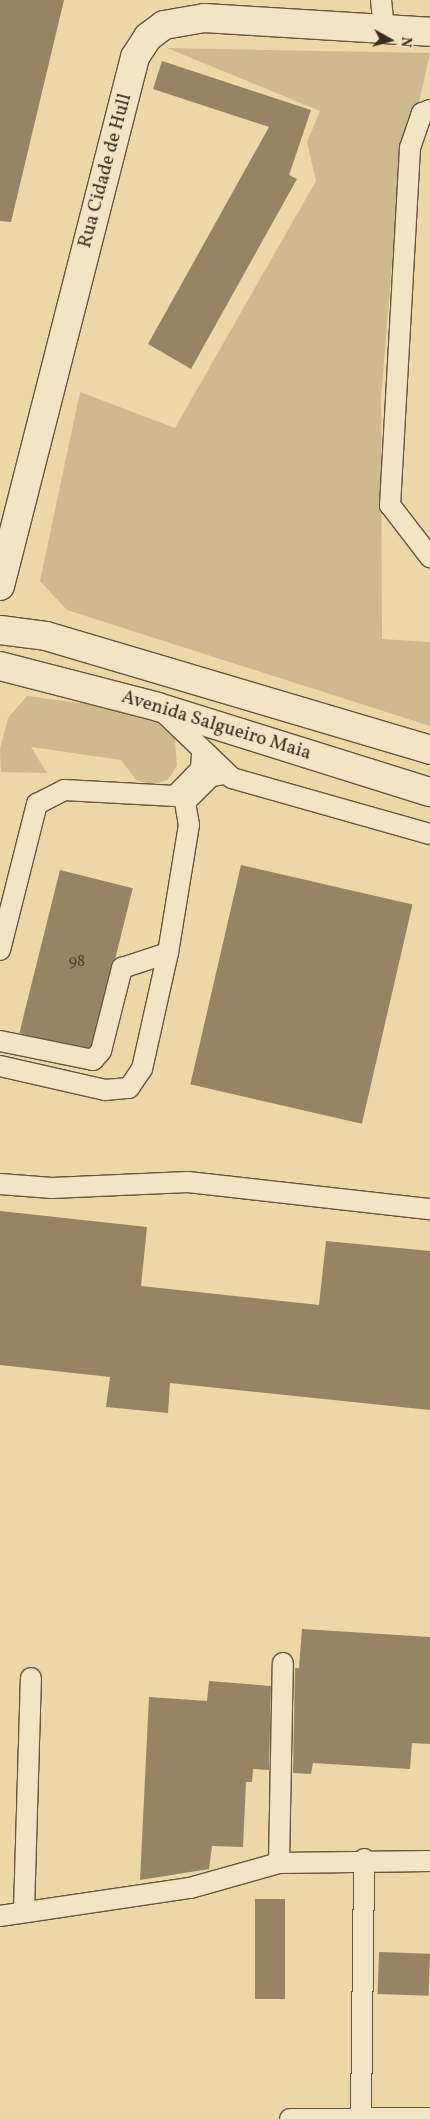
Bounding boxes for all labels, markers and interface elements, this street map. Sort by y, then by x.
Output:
north arrow [365,15,415,65]
text: N [395,36,415,48]
street label: Rua Cidade de Hull [74,91,138,251]
street label: Avenida Salgueiro Maia [118,686,314,766]
house number: 98 [69,952,85,972]

